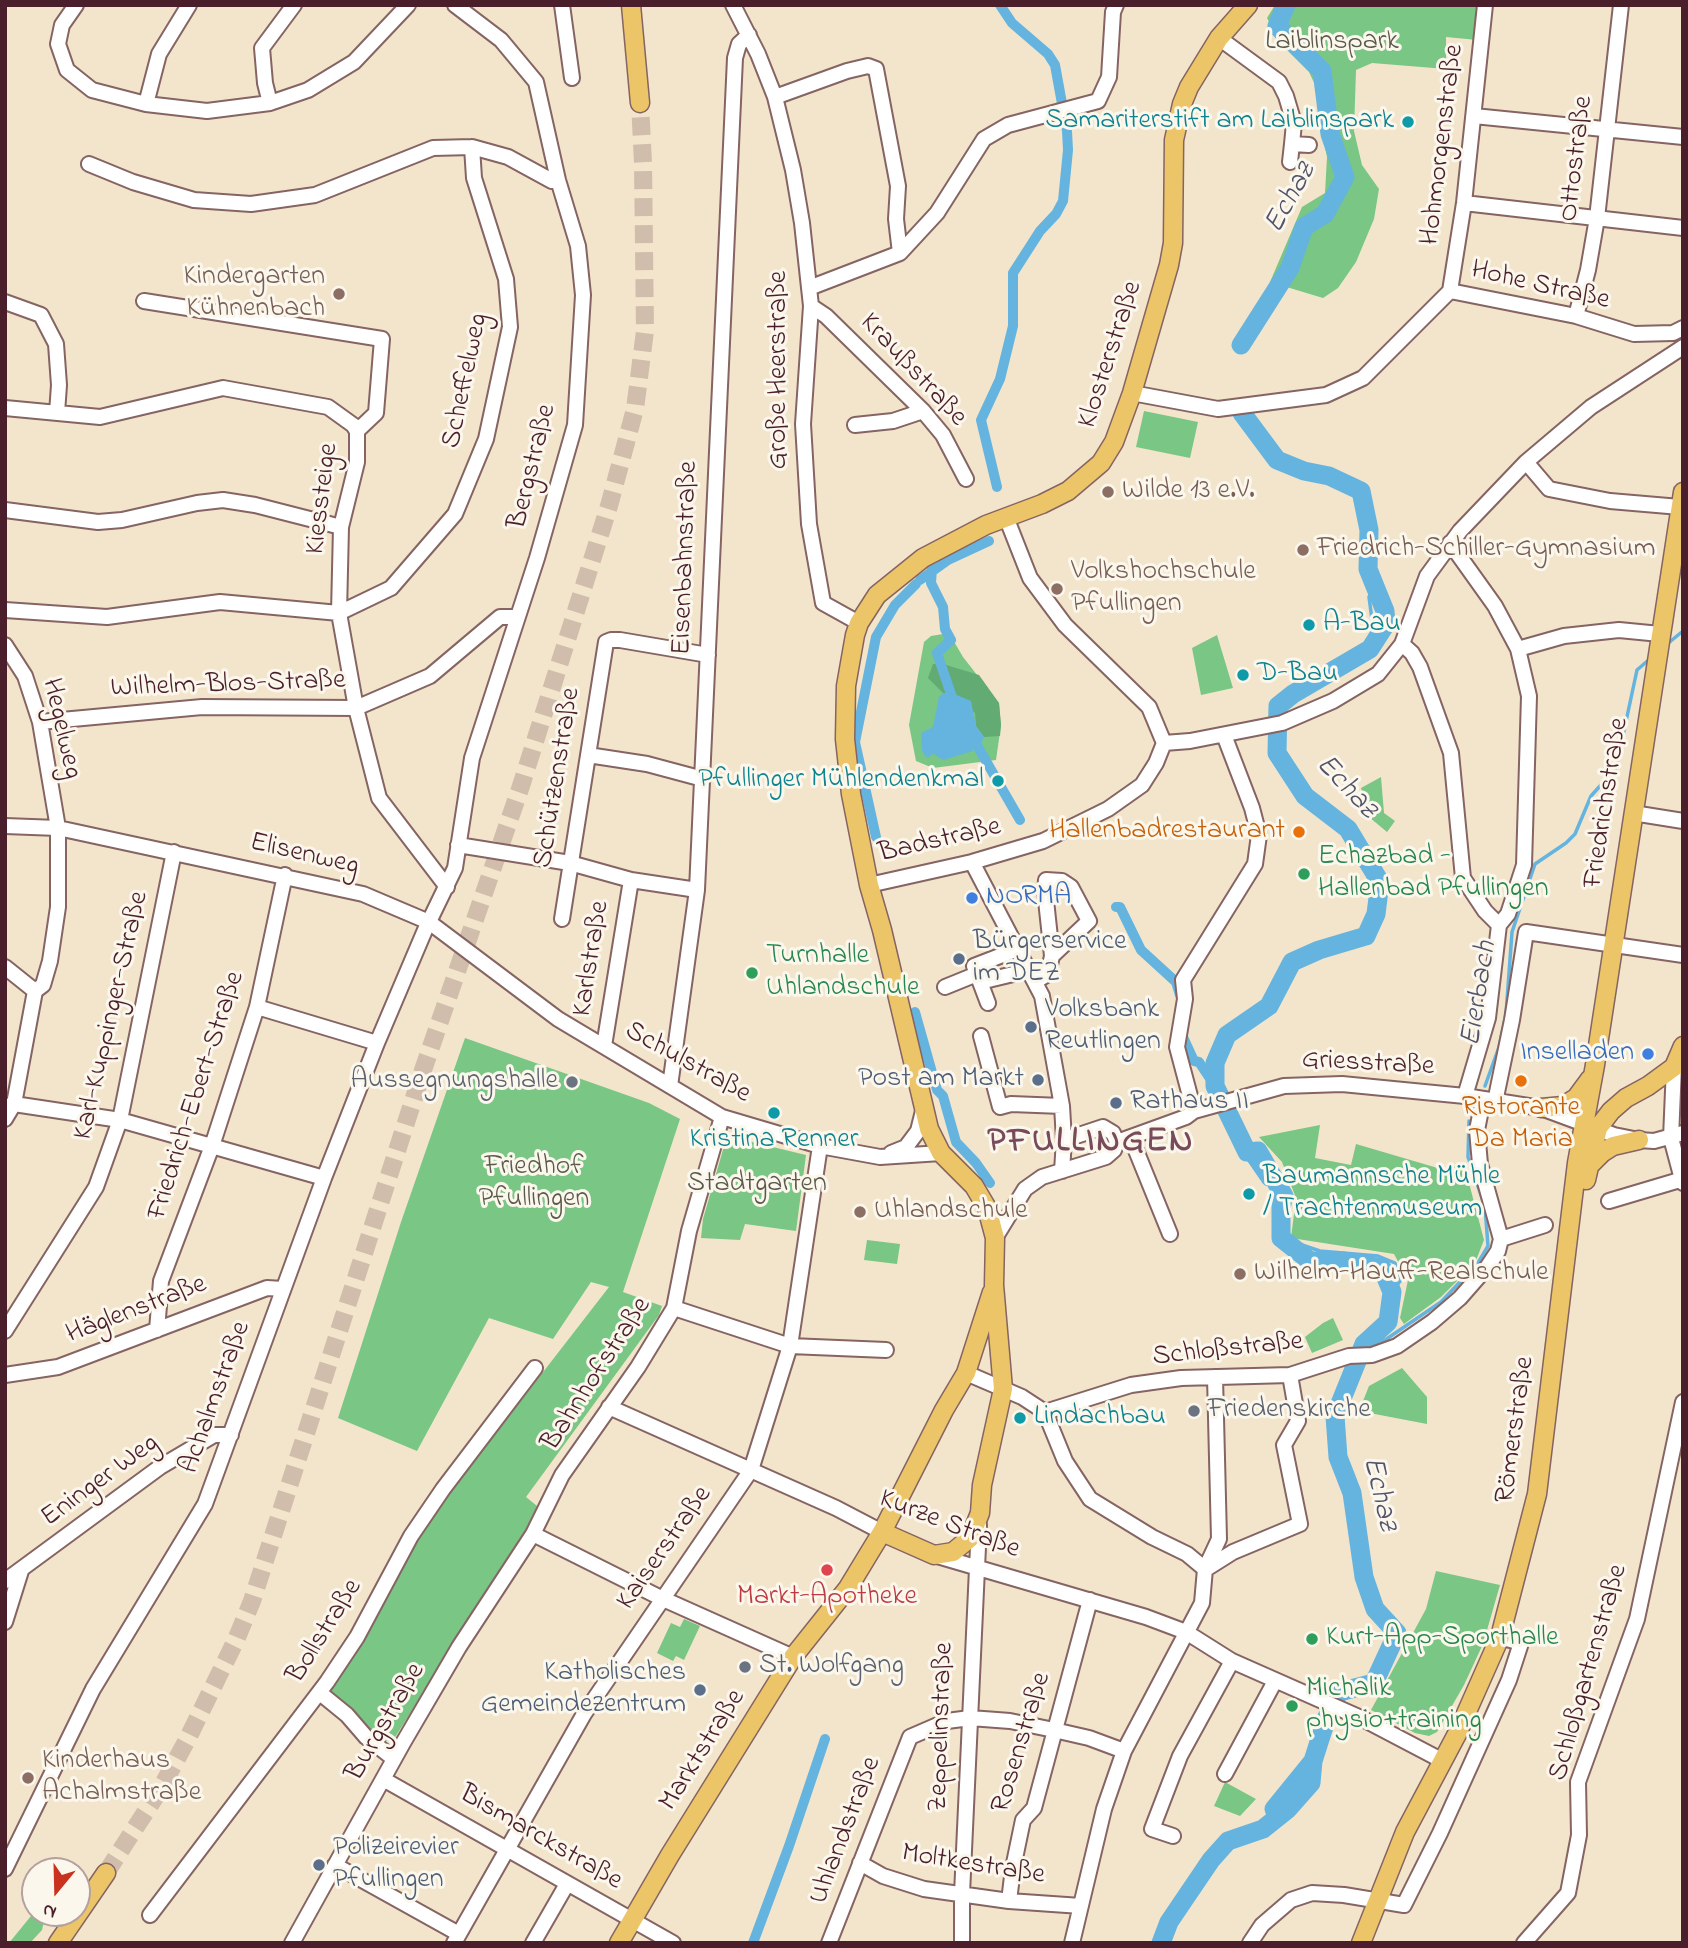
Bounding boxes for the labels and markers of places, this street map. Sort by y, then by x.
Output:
place label: Samariterstift am Laiblinspark [1045,105,1394,139]
marker: Samariterstift am Laiblinspark [1400,114,1416,130]
place label: Kindergarten Kühnenbach [183,261,325,327]
marker: Kindergarten Kühnenbach [331,286,347,302]
place label: Wilde 13 e.V. [1122,475,1255,509]
marker: Wilde 13 e.V. [1100,484,1116,500]
place label: Friedrich-Schiller-Gymnasium [1317,533,1655,567]
marker: Friedrich-Schiller-Gymnasium [1295,542,1311,558]
place label: Volkshochschule Pfullingen [1071,556,1256,622]
marker: Volkshochschule Pfullingen [1049,581,1065,597]
place label: A-Bau [1323,608,1401,642]
marker: A-Bau [1301,617,1317,633]
place label: D-Bau [1257,658,1338,692]
marker: D-Bau [1235,667,1251,683]
place label: Pfullinger Mühlendenkmal [698,764,984,798]
marker: Pfullinger Mühlendenkmal [990,773,1006,789]
place label: Hallenbadrestaurant [1049,815,1285,849]
marker: Hallenbadrestaurant [1291,824,1307,840]
place label: Echazbad - Hallenbad Pfullingen [1318,841,1548,907]
marker: Echazbad - Hallenbad Pfullingen [1296,866,1312,882]
place label: NORMA [986,881,1071,915]
marker: NORMA [964,890,980,906]
place label: Bürgerservice im DEZ [973,926,1127,992]
place label: Turnhalle Uhlandschule [766,940,920,1006]
marker: Bürgerservice im DEZ [951,951,967,967]
marker: Turnhalle Uhlandschule [744,965,760,981]
place label: Volksbank Reutlingen [1045,994,1161,1060]
marker: Volksbank Reutlingen [1023,1019,1039,1035]
place label: Inselladen [1520,1037,1634,1071]
marker: Inselladen [1640,1046,1656,1062]
place label: Post am Markt [858,1063,1024,1097]
place label: Aussegnungshalle [350,1065,558,1099]
marker: Post am Markt [1030,1072,1046,1088]
marker: Ristorante Da Maria [1513,1073,1529,1089]
marker: Aussegnungshalle [564,1074,580,1090]
place label: Rathaus II [1130,1086,1249,1120]
place label: Ristorante Da Maria [1462,1092,1580,1158]
marker: Rathaus II [1108,1095,1124,1111]
marker: Kristina Renner [766,1105,782,1121]
place label: Kristina Renner [690,1124,858,1158]
place label: Baumannsche Mühle / Trachtenmuseum [1263,1161,1500,1227]
marker: Baumannsche Mühle / Trachtenmuseum [1241,1186,1257,1202]
place label: Uhlandschule [874,1195,1028,1229]
marker: Uhlandschule [852,1204,868,1220]
place label: Wilhelm-Hauff-Realschule [1254,1257,1549,1291]
marker: Wilhelm-Hauff-Realschule [1232,1266,1248,1282]
place label: Friedenskirche [1208,1394,1371,1428]
place label: Lindachbau [1034,1401,1166,1435]
marker: Friedenskirche [1186,1403,1202,1419]
marker: Lindachbau [1012,1410,1028,1426]
marker: Markt-Apotheke [819,1562,835,1578]
place label: Markt-Apotheke [737,1581,917,1615]
place label: Kurt-App-Sporthalle [1326,1622,1559,1656]
marker: Kurt-App-Sporthalle [1304,1631,1320,1647]
place label: St. Wolfgang [759,1650,904,1684]
place label: Katholisches Gemeindezentrum [481,1657,686,1723]
marker: St. Wolfgang [737,1659,753,1675]
place label: Michalik physio+training [1306,1673,1482,1739]
marker: Katholisches Gemeindezentrum [692,1682,708,1698]
marker: Michalik physio+training [1284,1698,1300,1714]
place label: Kinderhaus Achalmstraße [42,1745,201,1811]
marker: Kinderhaus Achalmstraße [20,1770,36,1786]
place label: Polizeirevier Pfullingen [333,1832,459,1898]
marker: Polizeirevier Pfullingen [311,1857,327,1873]

